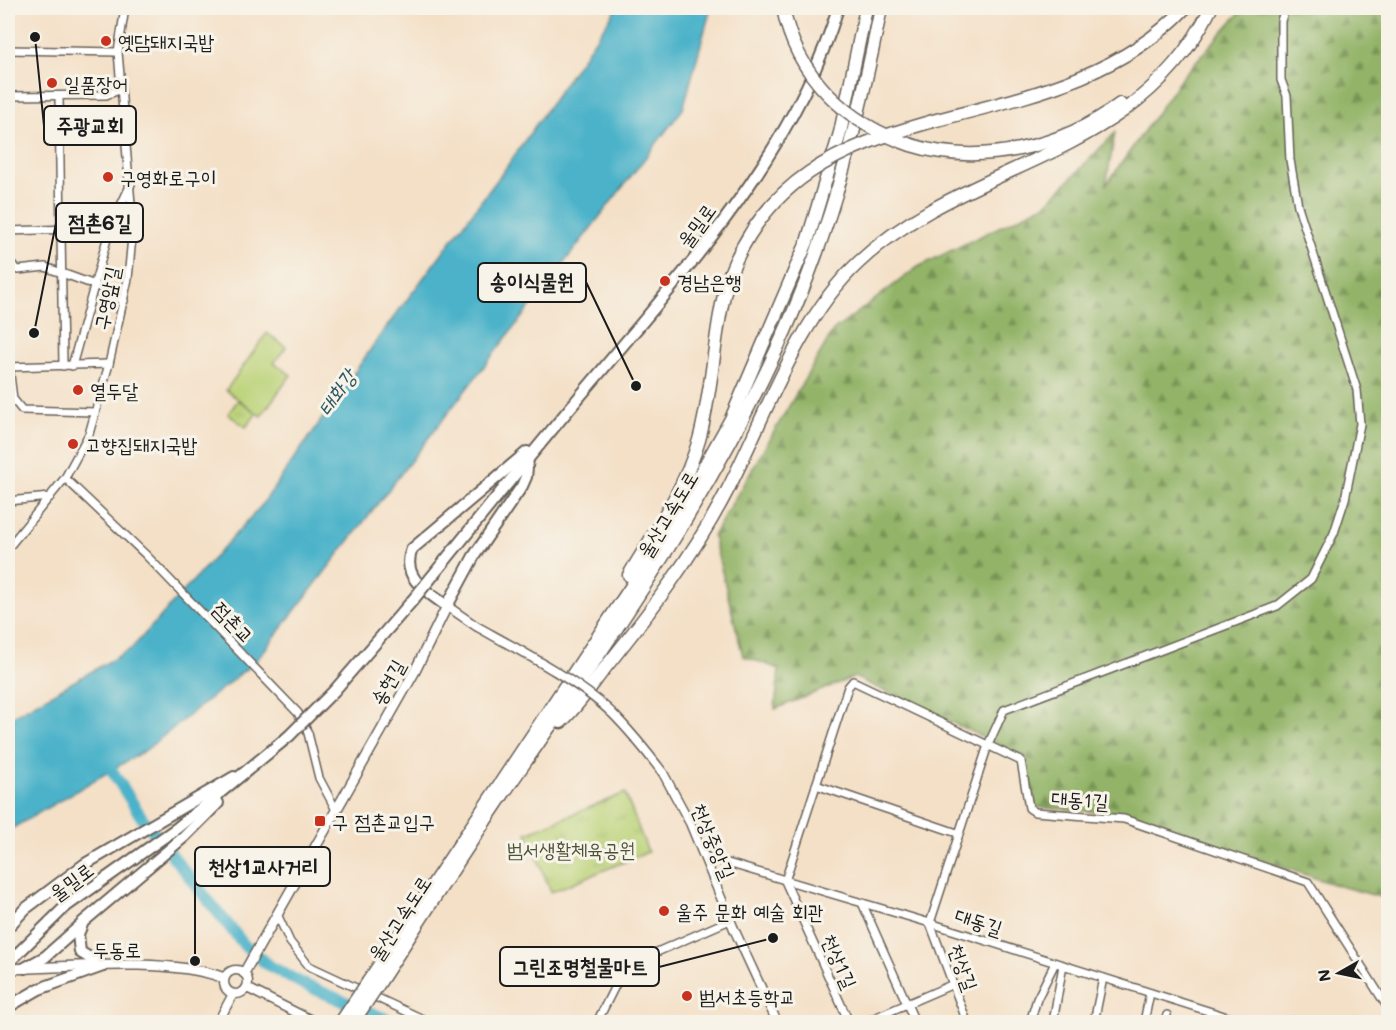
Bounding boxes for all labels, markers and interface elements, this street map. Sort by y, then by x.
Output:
place label: 옛담돼지국밥 [118,28,215,54]
marker: 옛담돼지국밥 [99,34,113,48]
place label: 일품장어 [64,70,128,96]
marker: 일품장어 [45,76,59,90]
callout: 주광교회 [44,106,136,145]
text: 주광교회 [56,111,124,138]
place label: 구영화로구이 [120,164,217,190]
marker: 구영화로구이 [101,170,115,184]
street label: 울밀로 [671,198,721,252]
callout: 점촌6길 [56,203,143,242]
text: 점촌6길 [68,208,132,235]
callout: 송이식물원 [478,263,586,302]
street label: 구영앞길 [87,264,125,332]
text: 송이식물원 [490,267,574,294]
place label: 경남은행 [677,268,741,294]
marker: 경남은행 [658,274,672,288]
water label: 태화강 [310,362,363,421]
place label: 열두달 [90,377,138,403]
marker: 열두달 [71,383,85,397]
place label: 고향집돼지국밥 [85,431,198,457]
marker: 고향집돼지국밥 [66,437,80,451]
street label: 울산고속도로 [631,466,703,562]
street label: 점촌교 [208,596,260,648]
street label: 송현길 [364,655,410,709]
street label: 대동1길 [1051,784,1109,814]
street label: 천상중앙길 [686,799,742,883]
place label: 구 점촌교입구 [332,808,435,834]
marker: 구 점촌교입구 [313,814,327,828]
park label: 범서생활체육공원 [507,836,635,862]
callout: 천상1교사거리 [195,847,330,886]
text: 천상1교사거리 [208,852,318,879]
street label: 울밀로 [44,856,98,906]
street label: 울산고속도로 [362,870,436,966]
place label: 울주 문화 예술 회관 [676,898,824,924]
street label: 대동길 [952,901,1006,941]
marker: 울주 문화 예술 회관 [657,904,671,918]
street label: 천상1길 [816,930,864,992]
street label: 두동로 [93,936,141,962]
street label: 천상길 [944,940,984,994]
north arrow [1309,943,1369,1003]
callout: 그린조명철물마트 [500,947,659,986]
text: 그린조명철물마트 [512,952,648,979]
text: N [1312,968,1335,983]
place label: 범서초등학교 [699,983,796,1009]
marker: 범서초등학교 [680,989,694,1003]

